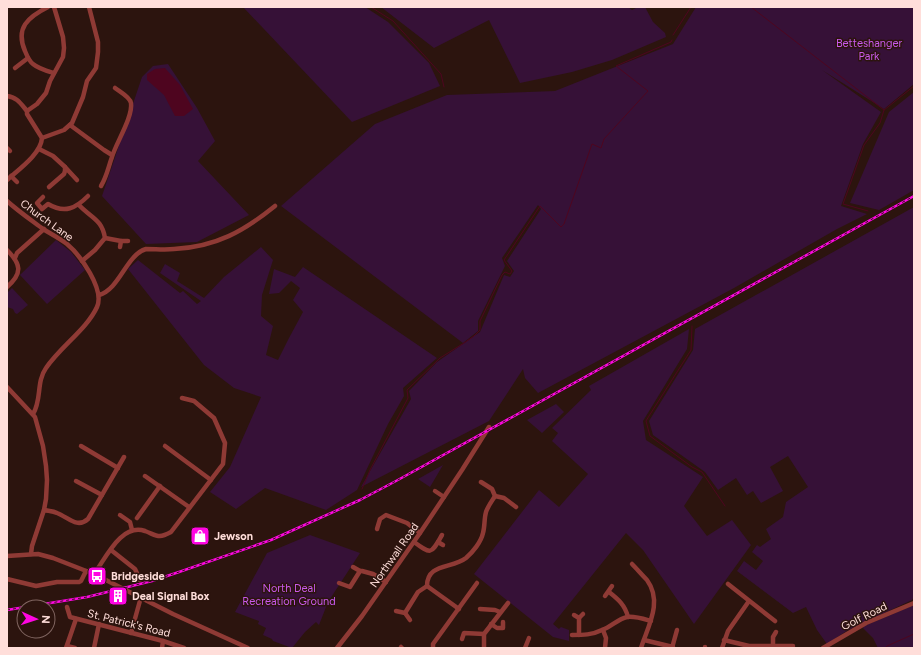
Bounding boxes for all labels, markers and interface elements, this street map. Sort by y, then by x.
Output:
park label: Betteshanger Park [836,37,902,63]
street label: Church Lane [18,197,76,244]
street label: Northwall Road [367,521,421,590]
shop icon: Jewson [189,525,211,547]
place label: Jewson [214,530,253,543]
bus stop icon: Bridgeside [86,565,108,587]
place label: Bridgeside [111,570,165,583]
park label: North Deal Recreation Ground [242,582,336,608]
building icon: Deal Signal Box [107,585,129,607]
place label: Deal Signal Box [132,590,210,603]
north arrow [16,599,56,639]
street label: Golf Road [839,600,889,633]
street label: St. Patrick's Road [86,607,172,640]
text: N [39,615,52,624]

